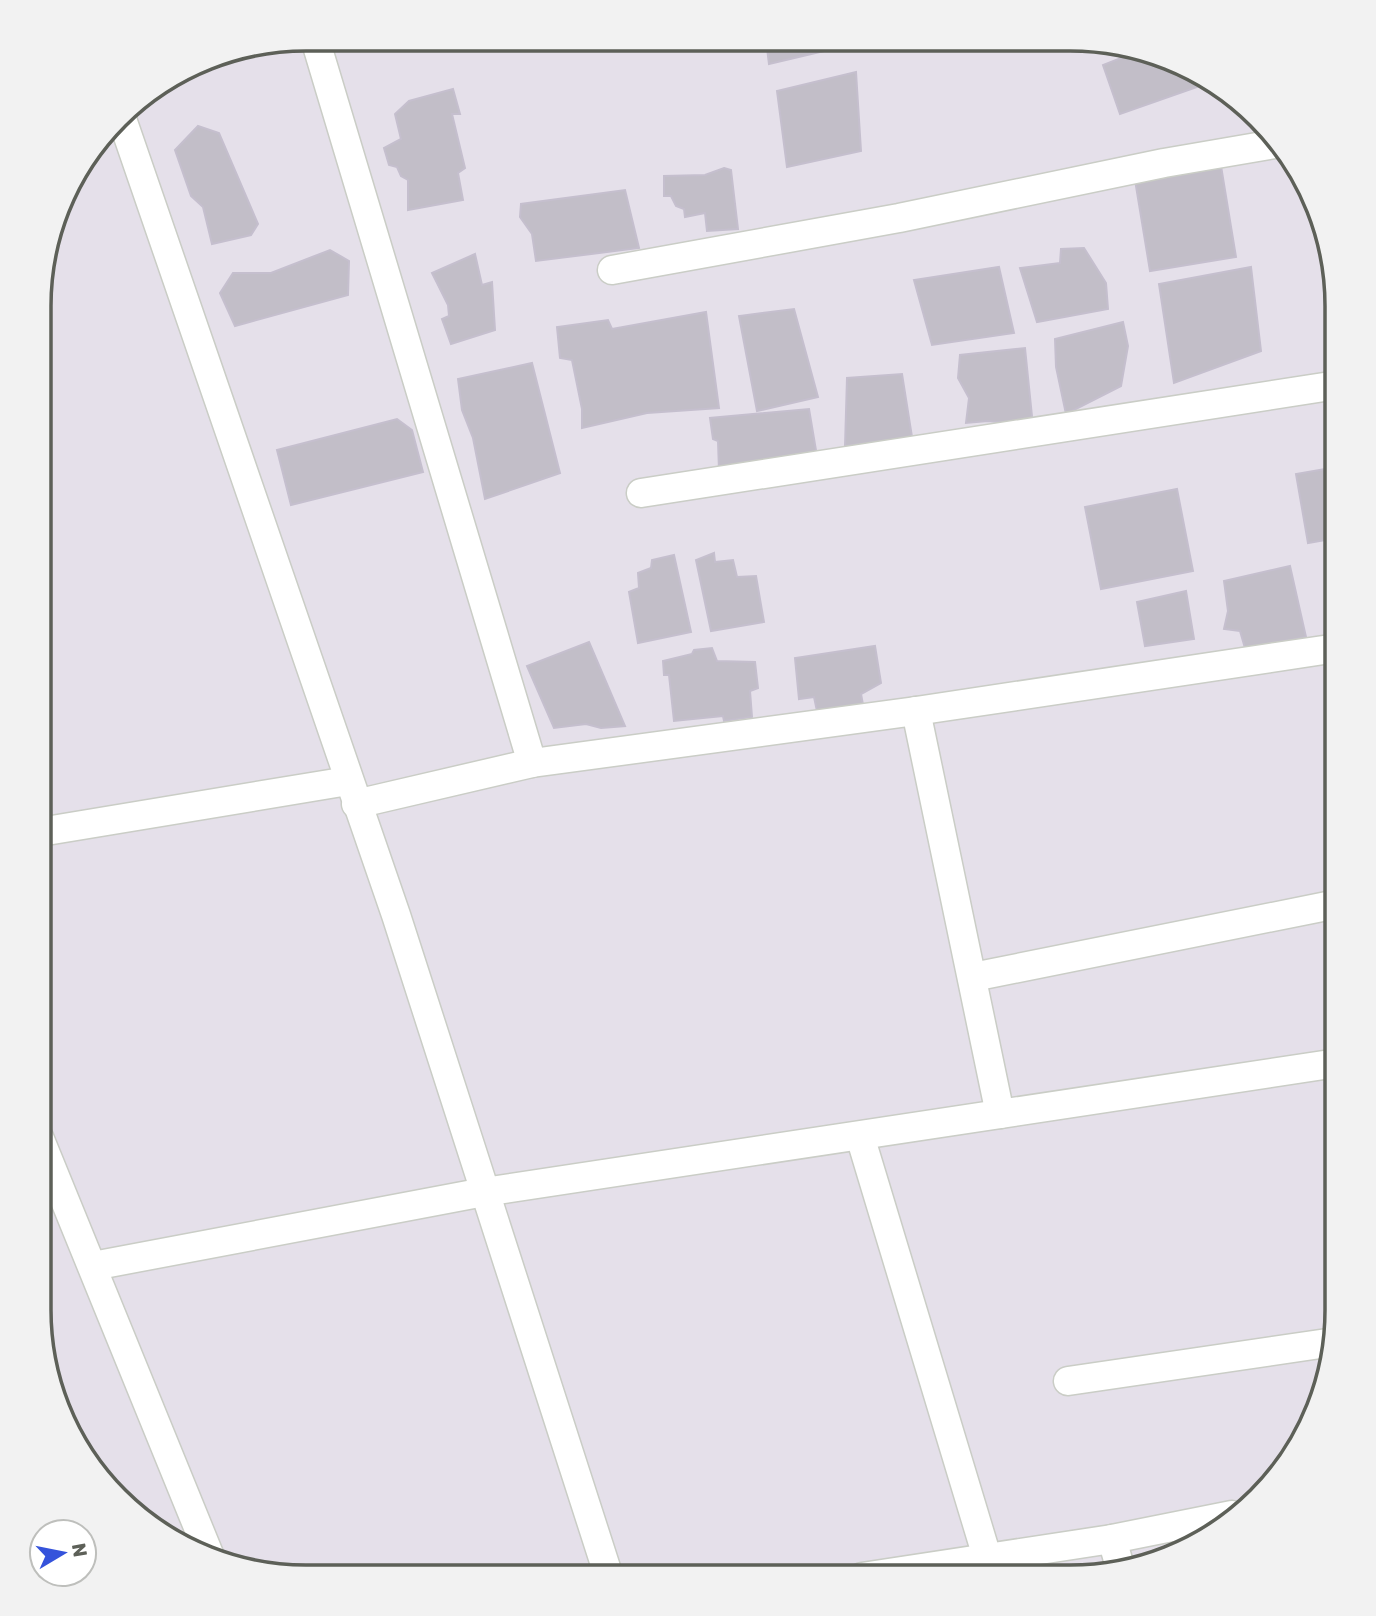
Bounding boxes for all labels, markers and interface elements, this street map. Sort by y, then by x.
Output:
north arrow [28,1518,98,1588]
text: N [67,1541,92,1559]

